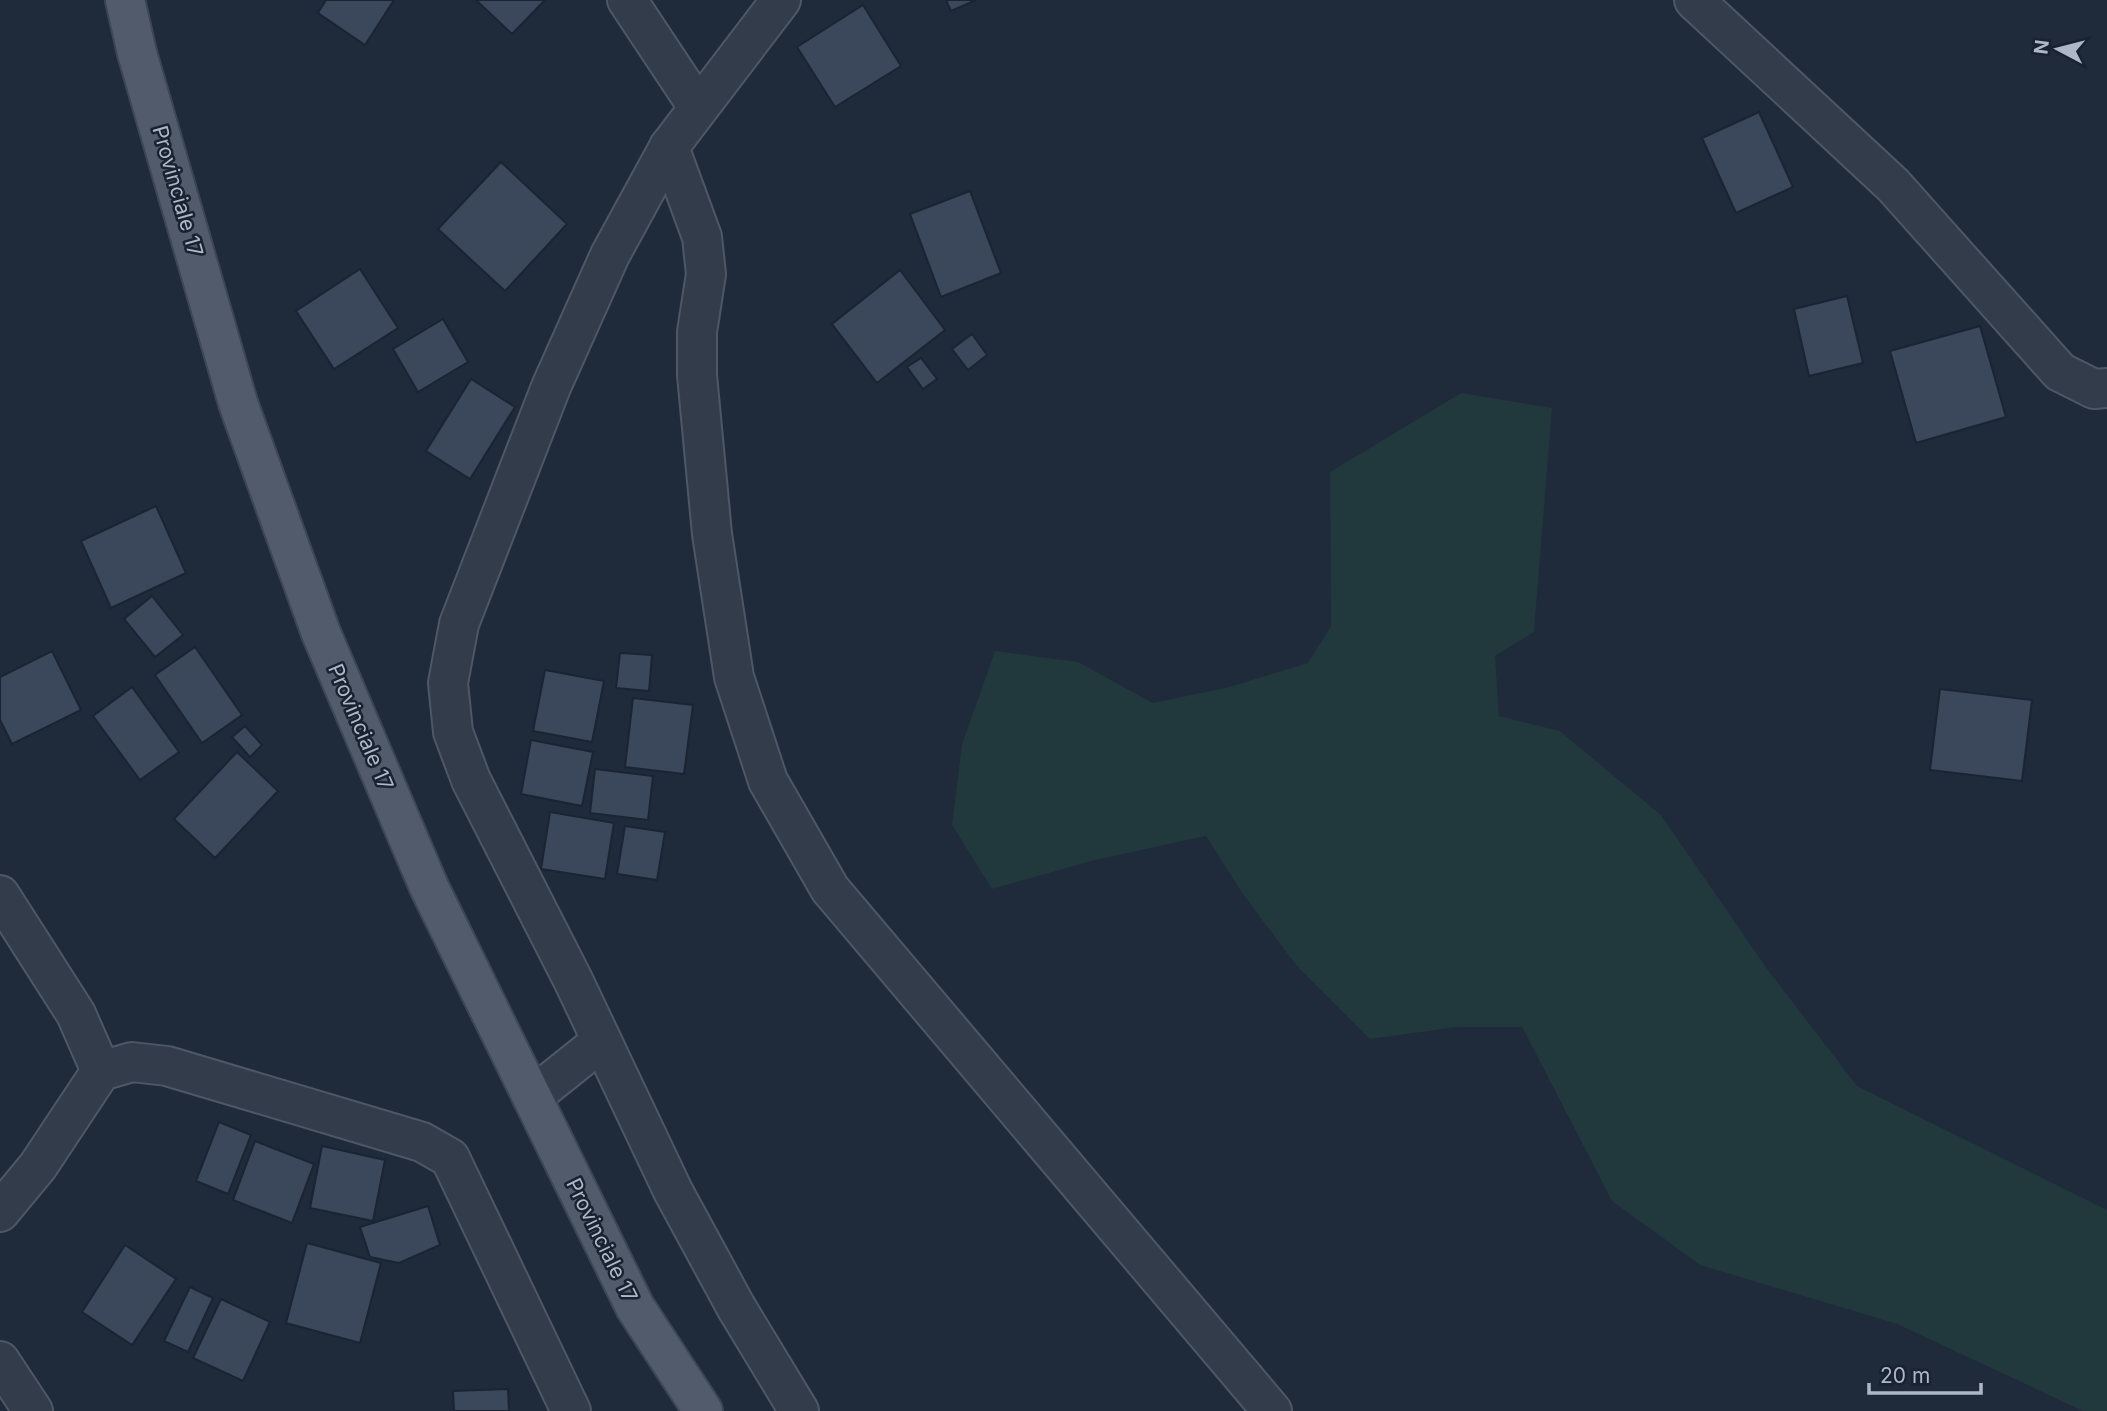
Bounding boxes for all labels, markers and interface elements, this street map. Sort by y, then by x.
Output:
north arrow [2023,14,2093,84]
text: N [2029,38,2054,56]
street label: Provinciale 17 [147,123,209,259]
street label: Provinciale 17 [323,660,399,794]
street label: Provinciale 17 [561,1174,643,1306]
scale bar [1869,1352,1981,1396]
text: 20 m [1880,1363,1930,1388]

